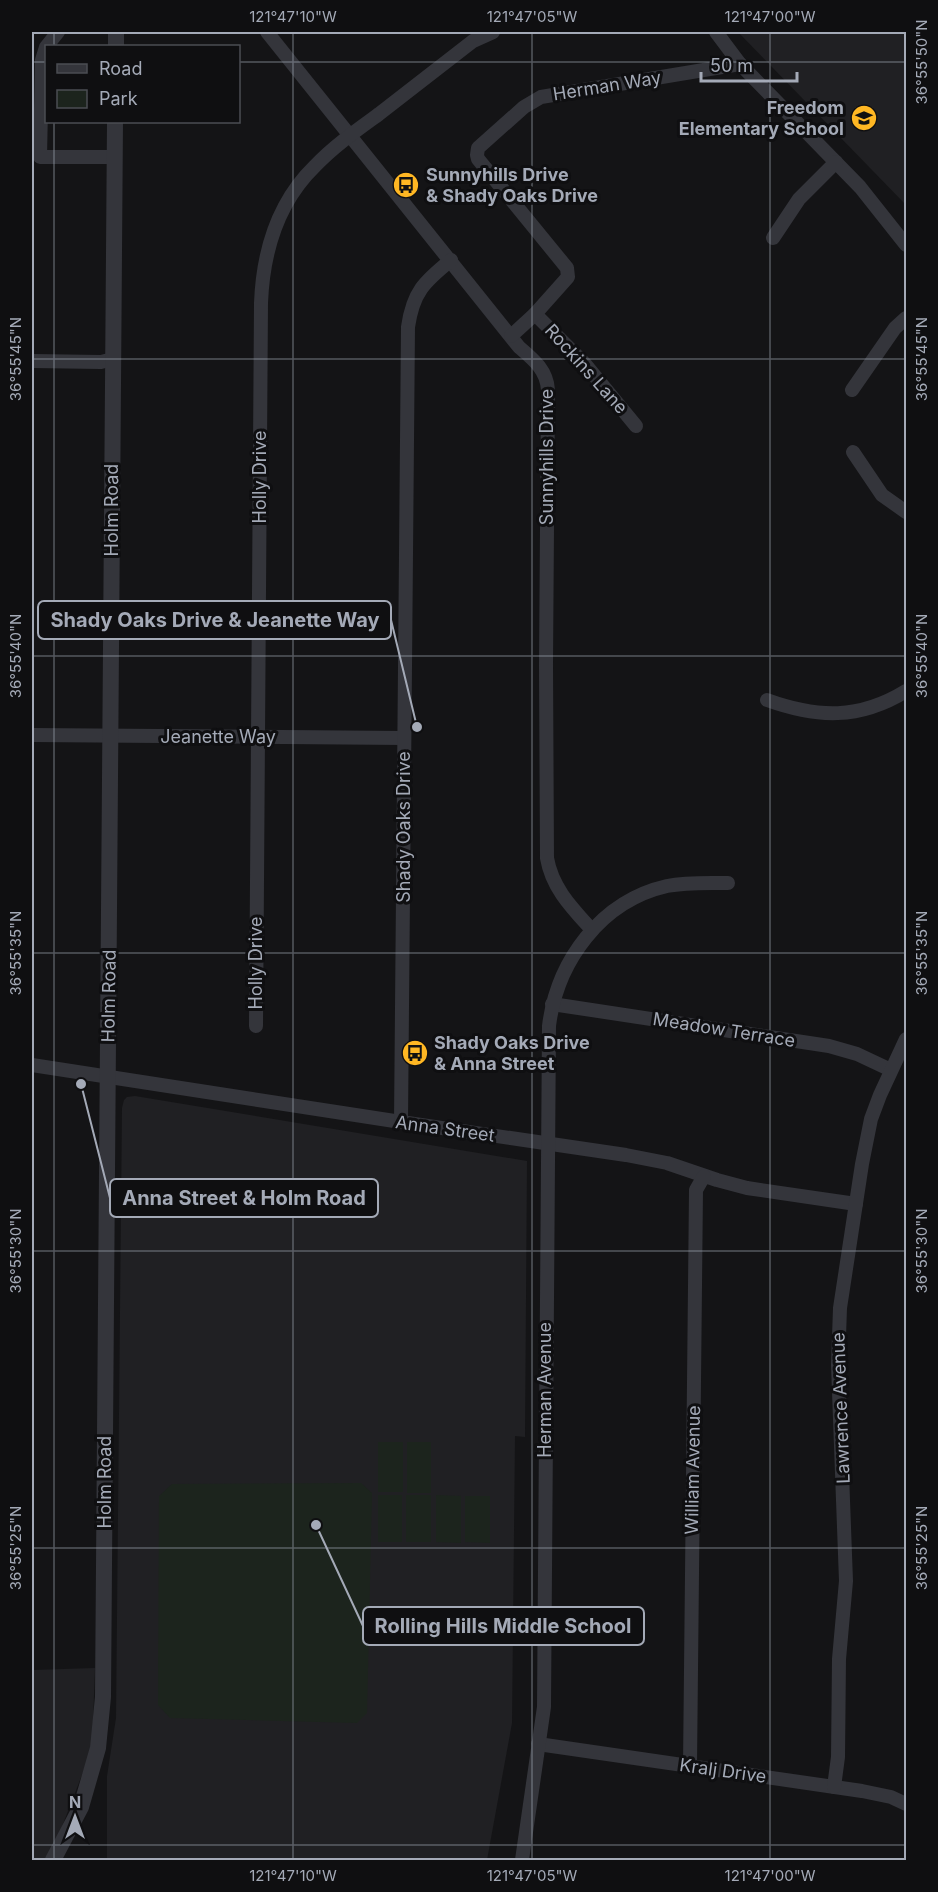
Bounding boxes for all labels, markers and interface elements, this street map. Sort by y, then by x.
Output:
text: 121°47'10"W [249,7,337,26]
text: 121°47'05"W [487,7,577,26]
text: 121°47'00"W [725,7,816,26]
text: 36°55'50"N [912,19,931,105]
legend [45,45,240,123]
scale bar [701,45,797,83]
text: 50 m [710,55,753,76]
text: Road [99,58,142,79]
street label: Herman Way [551,67,663,104]
text: Park [99,88,138,109]
place label: Freedom Elementary School [679,97,844,139]
school or university icon: Freedom Elementary School [849,103,879,133]
place label: Sunnyhills Drive & Shady Oaks Drive [426,164,598,206]
bus stop icon: Sunnyhills Drive & Shady Oaks Drive [391,170,421,200]
text: 36°55'45"N [6,317,25,401]
text: 36°55'45"N [912,317,931,401]
street label: Rockins Lane [541,320,632,418]
street label: Sunnyhills Drive [536,389,557,525]
street label: Holly Drive [249,431,270,523]
street label: Holm Road [101,464,122,556]
callout: Shady Oaks Drive & Jeanette Way [38,601,391,639]
text: Shady Oaks Drive & Jeanette Way [50,608,380,632]
text: 36°55'40"N [6,614,25,698]
text: 36°55'40"N [912,614,931,698]
street label: Jeanette Way [160,726,276,747]
street label: Shady Oaks Drive [393,751,414,903]
text: 36°55'35"N [6,911,25,995]
text: 36°55'35"N [912,911,931,995]
street label: Holly Drive [245,917,266,1009]
street label: Holm Road [97,949,120,1043]
street label: Meadow Terrace [651,1008,797,1051]
place label: Shady Oaks Drive & Anna Street [434,1032,590,1074]
bus stop icon: Shady Oaks Drive & Anna Street [400,1038,430,1068]
street label: Anna Street [394,1111,496,1146]
callout: Anna Street & Holm Road [110,1179,378,1217]
text: Anna Street & Holm Road [122,1186,366,1210]
text: 36°55'30"N [6,1208,25,1294]
text: 36°55'30"N [912,1208,931,1294]
street label: Herman Avenue [534,1322,555,1458]
street label: Lawrence Avenue [827,1332,854,1484]
street label: William Avenue [681,1405,704,1535]
street label: Holm Road [94,1436,115,1528]
text: 36°55'25"N [6,1506,25,1590]
text: 36°55'25"N [912,1506,931,1590]
callout: Rolling Hills Middle School [363,1607,644,1645]
text: Rolling Hills Middle School [375,1614,631,1638]
street label: Kralj Drive [678,1754,768,1787]
north arrow [45,1787,105,1847]
text: N [69,1792,81,1812]
text: 121°47'10"W [249,1866,337,1885]
text: 121°47'05"W [487,1866,577,1885]
text: 121°47'00"W [725,1866,816,1885]

